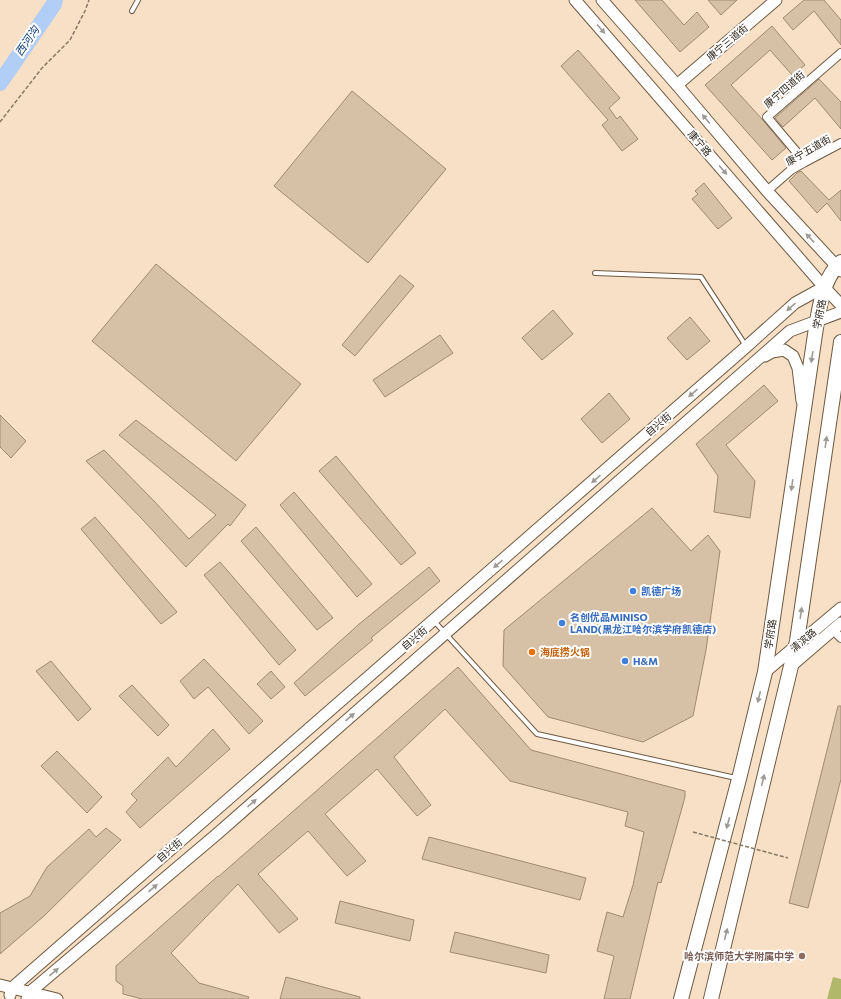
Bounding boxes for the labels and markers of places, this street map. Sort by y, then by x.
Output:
place label: 凯德广场 [641,585,681,597]
marker: 凯德广场 [628,586,638,596]
place label: 名创优品MINISO LAND(黑龙江哈尔滨学府凯德店) [570,611,716,635]
marker: 名创优品MINISO LAND(黑龙江哈尔滨学府凯德店) [557,618,567,628]
place label: 海底捞火锅 [540,646,590,658]
marker: 海底捞火锅 [527,647,537,657]
place label: H&M [633,655,658,667]
marker: H&M [620,656,630,666]
place label: 哈尔滨师范大学附属中学 [684,950,794,962]
marker: 哈尔滨师范大学附属中学 [797,951,807,961]

